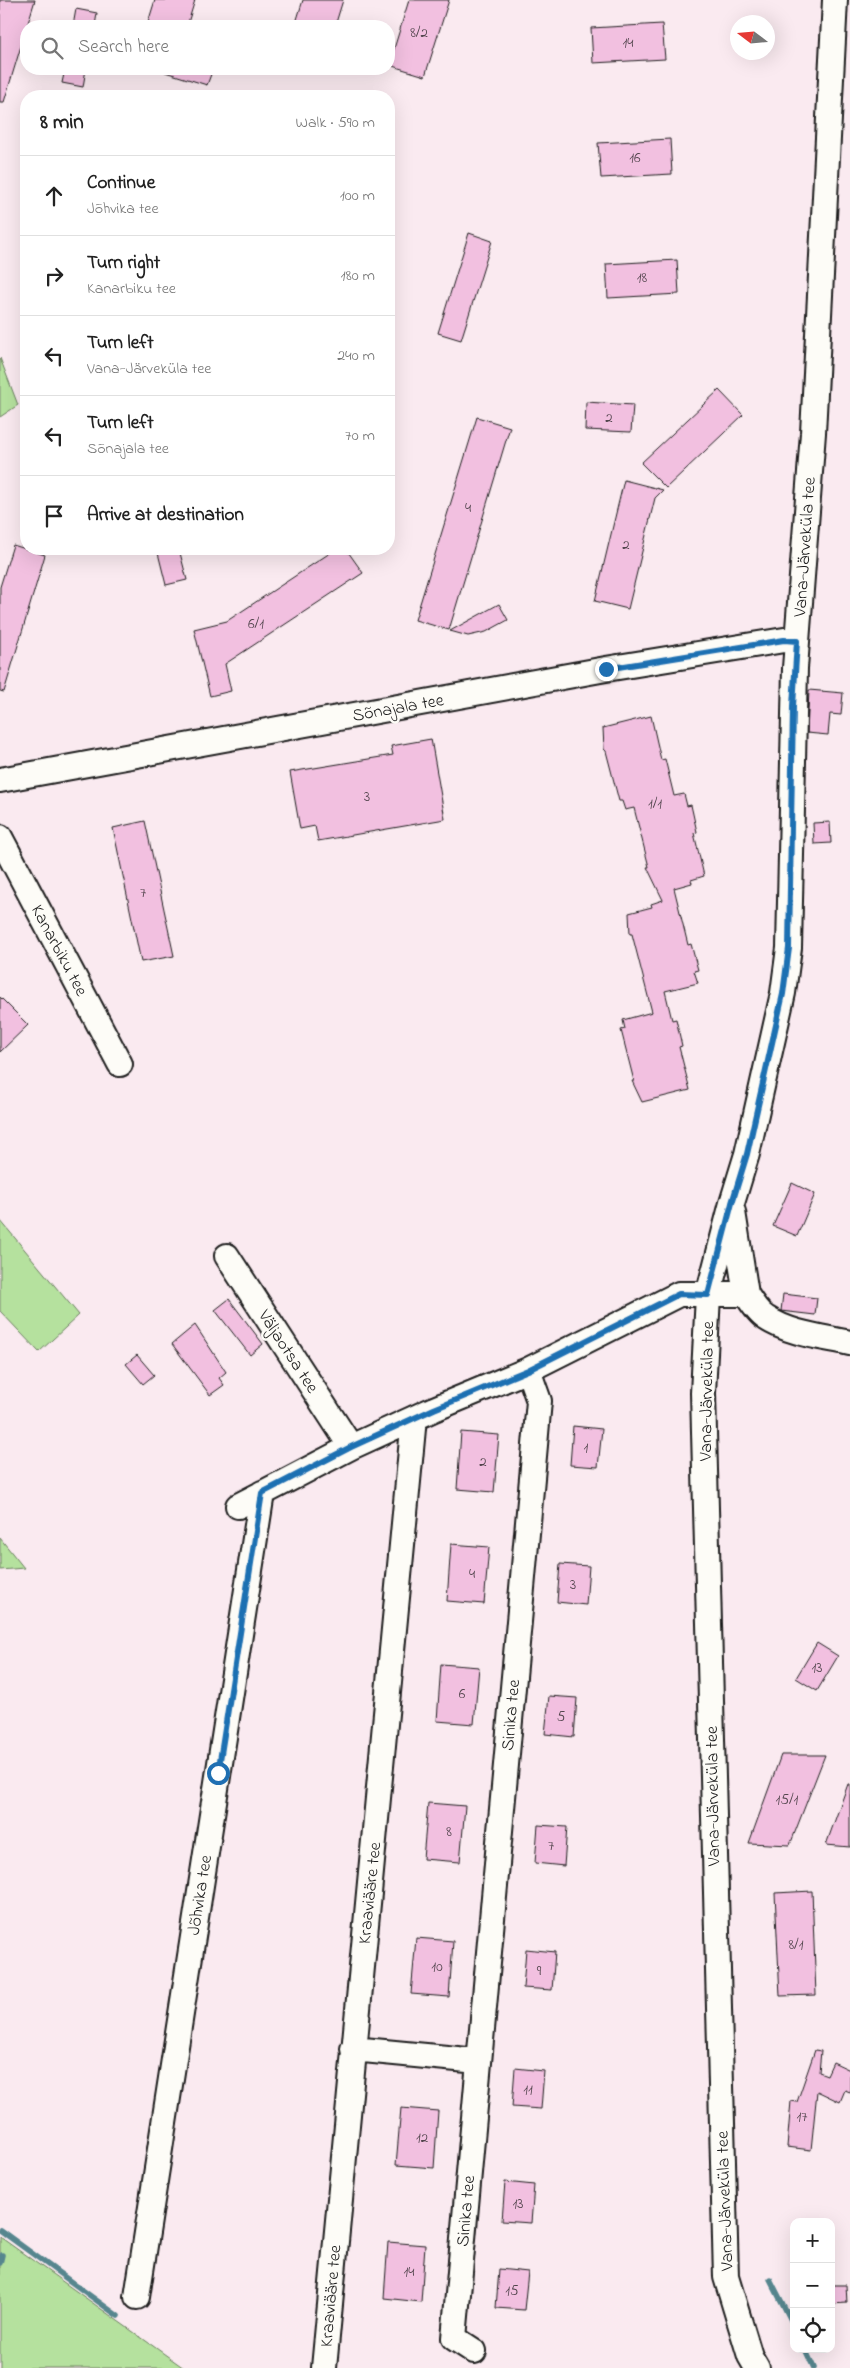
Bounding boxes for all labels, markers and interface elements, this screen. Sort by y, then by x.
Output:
north arrow [730,15,775,60]
search box [20,20,395,75]
house number: 8/2 [410,22,428,44]
house number: 14 [623,32,633,54]
icon: search [38,34,66,62]
text: Search here [78,34,169,61]
text: 8 min [40,108,84,138]
text: Walk · 590 m [296,111,375,135]
house number: 16 [629,147,641,169]
text: Continue [87,170,155,197]
icon: ahead [40,182,68,210]
text: 100 m [340,184,375,208]
text: Jõhvika tee [87,197,159,221]
text: Turn right [87,250,160,277]
icon: right [40,262,68,290]
text: 180 m [341,264,375,288]
house number: 18 [637,267,648,289]
text: Kanarbiku tee [87,277,176,301]
text: Turn left [87,330,154,357]
icon: left [40,342,68,370]
text: 240 m [337,344,375,368]
text: Vana-Järveküla tee [87,357,212,381]
house number: 2 [605,407,613,429]
text: Turn left [87,410,154,437]
icon: left [40,422,68,450]
text: 70 m [345,424,375,448]
text: Sõnajala tee [87,437,169,461]
street label: Vana-Järveküla tee [788,475,824,619]
house number: 4 [465,497,471,519]
icon: arrive [40,502,68,530]
text: Arrive at destination [87,502,244,529]
house number: 2 [622,534,630,556]
house number: 6/1 [248,613,264,635]
route end [595,658,618,681]
street label: Sõnajala tee [351,688,447,730]
house number: 3 [364,786,370,808]
house number: 1/1 [648,793,662,815]
house number: 7 [140,882,146,904]
street label: Kanarbiku tee [23,901,94,1002]
street label: Väljaotsa tee [250,1304,325,1400]
street label: Vana-Järveküla tee [694,1320,722,1462]
house number: 1 [584,1437,589,1459]
house number: 2 [479,1451,487,1473]
house number: 4 [469,1563,475,1585]
house number: 3 [570,1574,576,1596]
house number: 13 [812,1657,822,1679]
street label: Sinika tee [496,1678,528,1752]
house number: 6 [459,1683,466,1705]
house number: 5 [557,1706,566,1728]
street label: Vana-Järveküla tee [700,1725,728,1867]
route start [207,1762,230,1785]
house number: 15/1 [776,1789,799,1811]
house number: 8 [446,1821,452,1843]
house number: 7 [548,1835,554,1857]
street label: Kraaviääre tee [353,1840,389,1946]
street label: Jõhvika tee [182,1853,220,1937]
house number: 8/1 [788,1934,804,1956]
house number: 10 [431,1956,443,1978]
house number: 9 [537,1960,542,1982]
house number: 11 [523,2079,533,2101]
house number: 17 [797,2106,807,2128]
house number: 12 [416,2127,429,2149]
street label: Vana-Järveküla tee [711,2130,741,2272]
street label: Sinika tee [451,2174,483,2248]
house number: 13 [513,2193,523,2215]
map controls [790,2218,835,2353]
button: + [790,2218,835,2263]
street label: Kraaviääre tee [315,2243,349,2348]
house number: 14 [404,2261,414,2283]
button: − [790,2263,835,2308]
house number: 15 [505,2280,519,2302]
button: locate [790,2308,835,2353]

